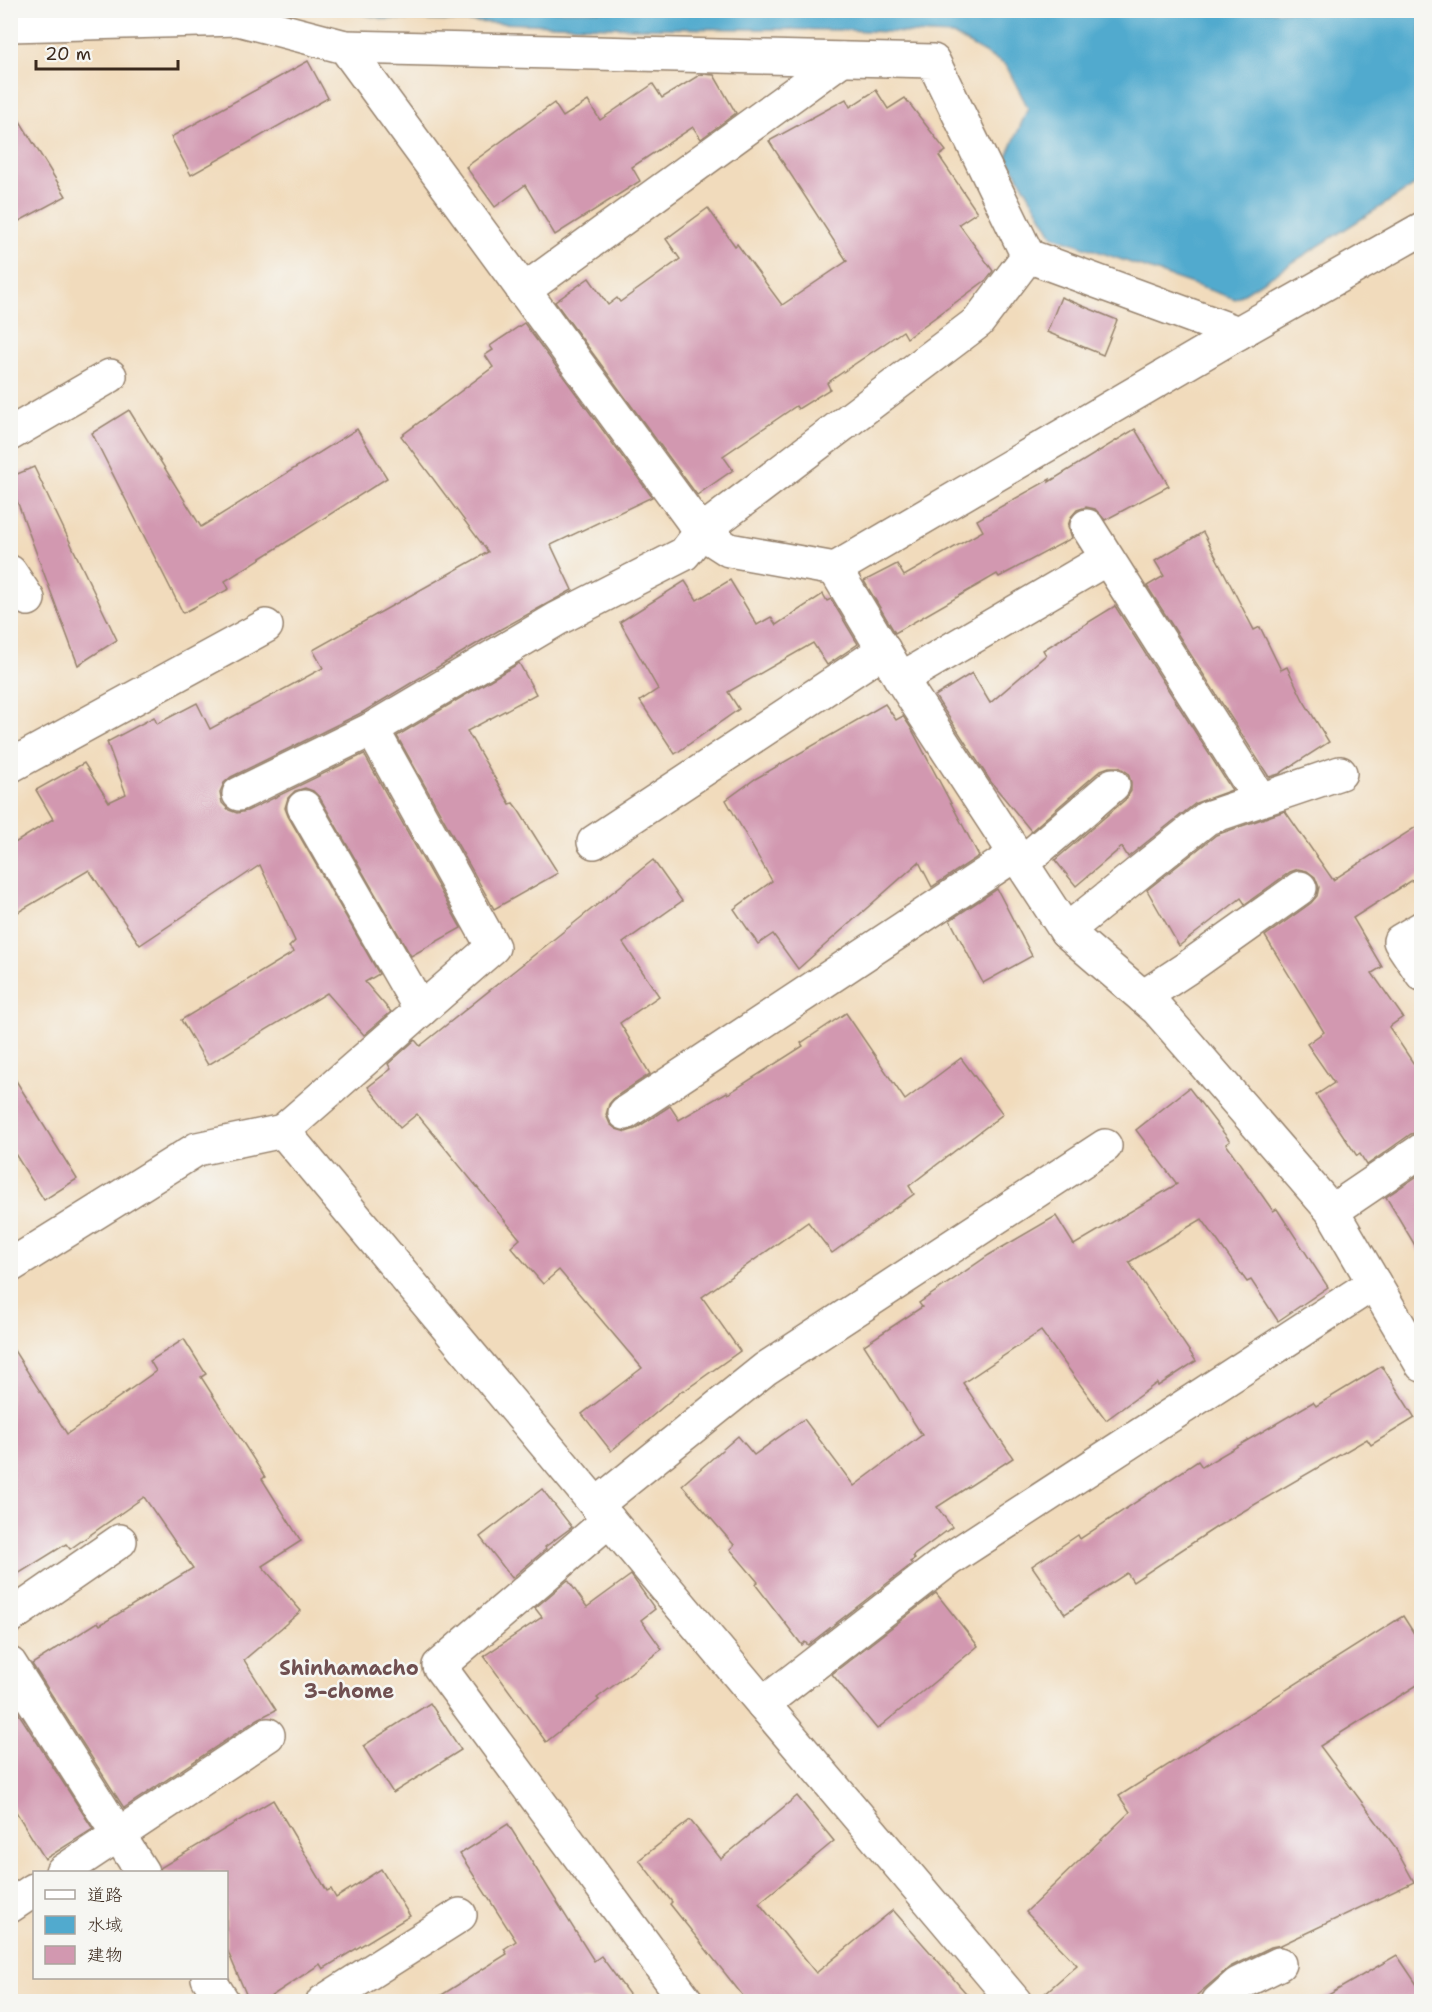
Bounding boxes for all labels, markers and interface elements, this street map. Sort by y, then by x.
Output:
scale bar [36,33,178,71]
text: 20 m [45,42,91,66]
district label: Shinhamacho 3-chome [279,1655,419,1704]
legend [33,1871,228,1979]
text: 道路 [87,1883,123,1907]
text: 水域 [87,1913,123,1937]
text: 建物 [87,1943,123,1967]

